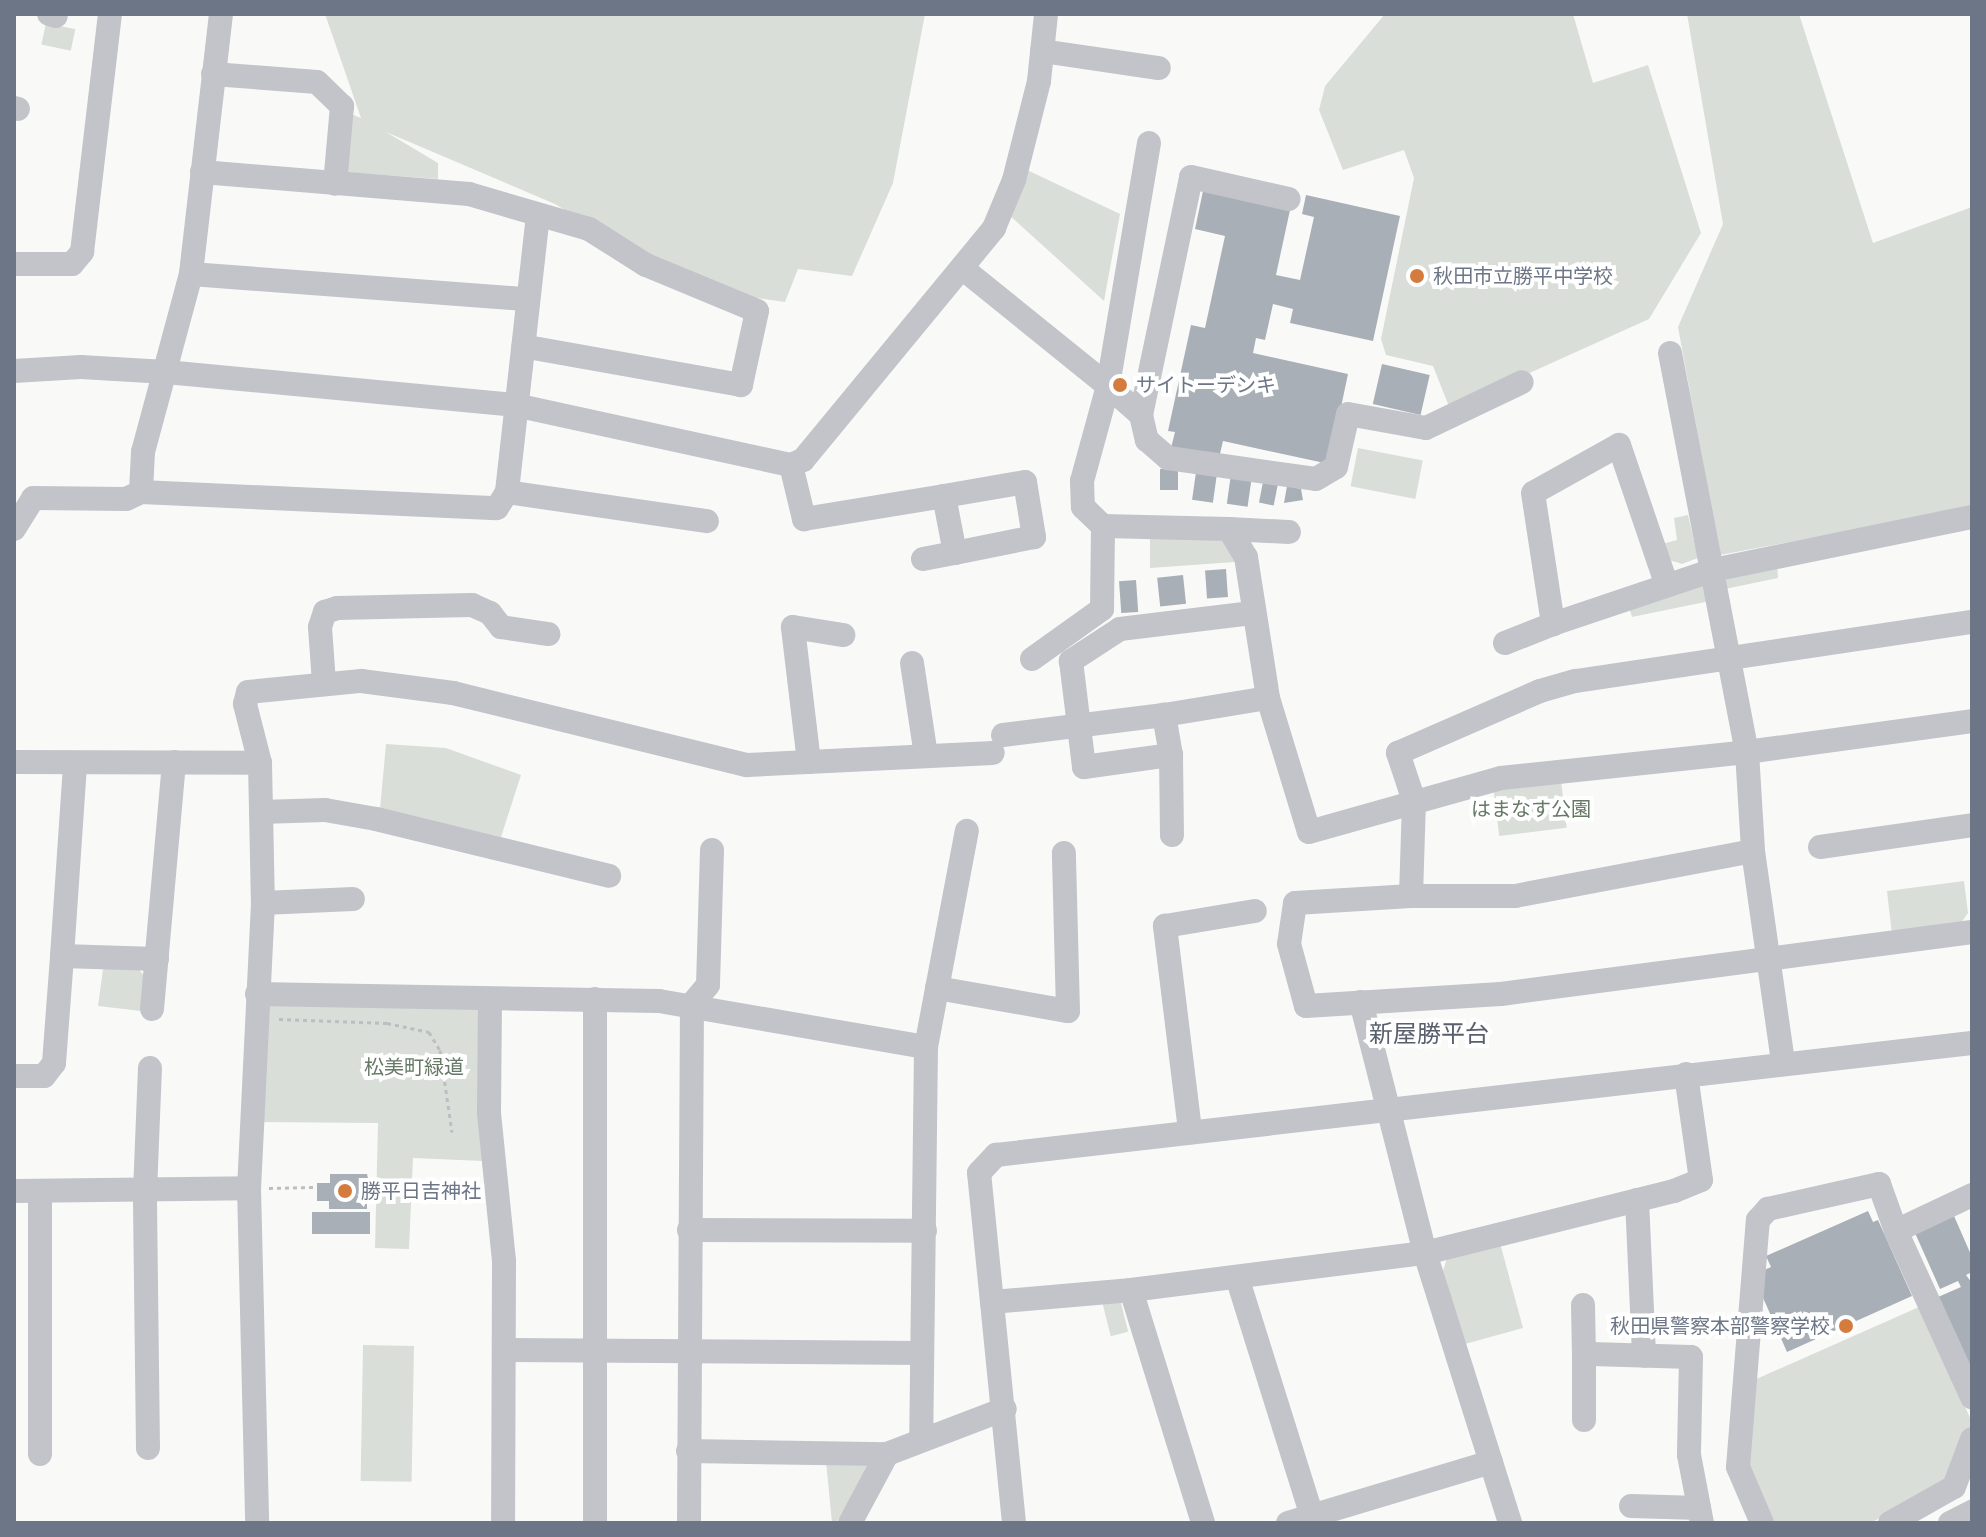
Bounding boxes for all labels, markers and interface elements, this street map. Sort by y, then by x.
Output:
place label: 秋田市立勝平中学校 [1433,264,1613,288]
marker: 秋田市立勝平中学校 [1408,267,1426,285]
place label: サイトーデンキ [1136,373,1276,397]
marker: サイトーデンキ [1111,376,1129,394]
park label: はまなす公園 [1471,797,1591,821]
district label: 新屋勝平台 [1369,1021,1489,1049]
park label: 松美町緑道 [364,1055,464,1079]
place label: 勝平日吉神社 [361,1179,481,1203]
marker: 勝平日吉神社 [336,1182,354,1200]
place label: 秋田県警察本部警察学校 [1610,1314,1830,1338]
marker: 秋田県警察本部警察学校 [1837,1317,1855,1335]

